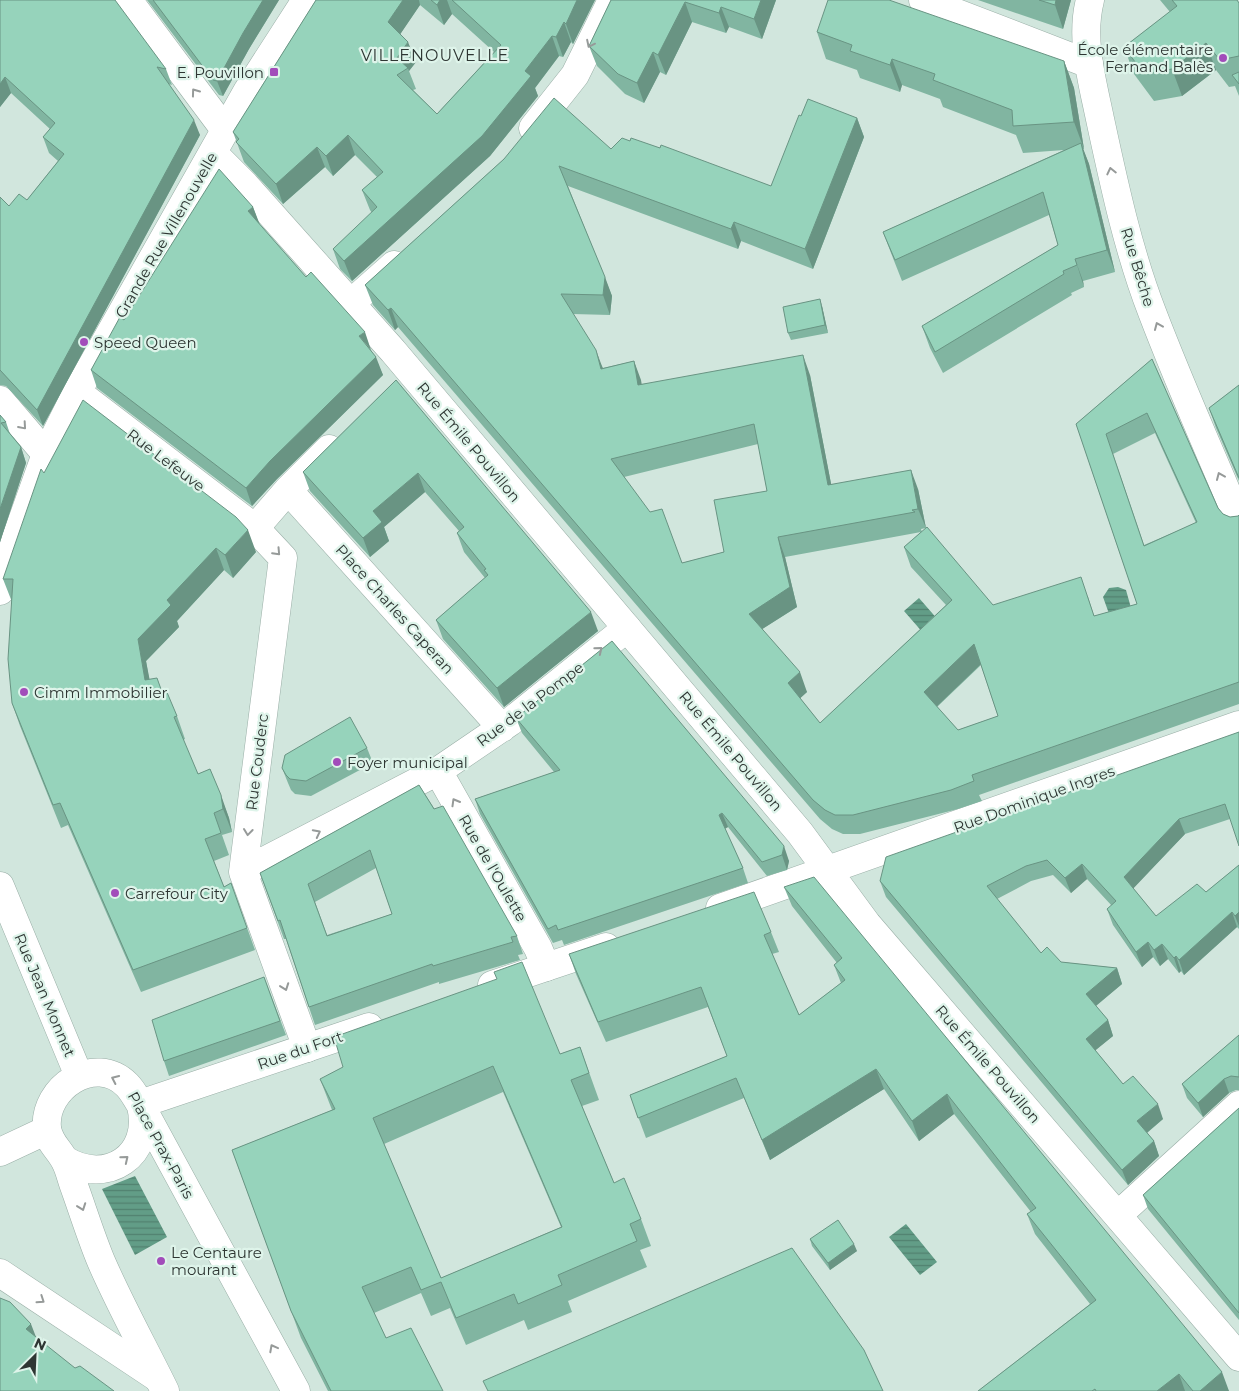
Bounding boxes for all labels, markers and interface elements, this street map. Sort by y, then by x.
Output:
one-way arrow [586,39,596,48]
place label: École élémentaire Fernand Balès [1078,40,1213,76]
district label: VILLENOUVELLE [361,46,509,65]
marker: École élémentaire Fernand Balès [1217,52,1229,64]
place label: E. Pouvillon [177,63,264,82]
marker: E. Pouvillon [268,66,280,78]
one-way arrow [192,88,201,98]
street label: Grande Rue Villenouvelle [111,149,221,321]
one-way arrow [1106,166,1117,175]
street label: Rue Bêche [1117,225,1159,309]
one-way arrow [1153,322,1164,331]
place label: Speed Queen [94,333,197,352]
marker: Speed Queen [78,336,90,348]
street label: Rue Émile Pouvillon [413,378,525,506]
one-way arrow [18,421,27,430]
street label: Rue Lefeuve [123,424,209,496]
one-way arrow [1216,472,1227,481]
street label: Place Charles Caperan [332,540,458,678]
one-way arrow [271,546,280,555]
one-way arrow [593,648,602,656]
street label: Rue de la Pompe [473,658,587,750]
place label: Cimm Immobilier [34,683,168,702]
marker: Cimm Immobilier [18,686,30,698]
street label: Rue Émile Pouvillon [675,687,787,815]
street label: Rue Couderc [242,713,272,811]
place label: Foyer municipal [347,753,468,772]
marker: Foyer municipal [331,756,343,768]
street label: Rue Dominique Ingres [951,761,1117,837]
one-way arrow [452,798,462,807]
street label: Rue de l'Oulette [455,811,531,925]
one-way arrow [243,829,254,837]
one-way arrow [312,829,321,839]
place label: Carrefour City [125,884,229,903]
marker: Carrefour City [109,887,121,899]
street label: Rue Jean Monnet [10,930,80,1060]
one-way arrow [279,983,289,991]
street label: Rue Émile Pouvillon [931,1001,1045,1127]
street label: Rue du Fort [255,1027,345,1073]
one-way arrow [111,1074,120,1085]
street label: Place Prax-Paris [124,1088,198,1202]
one-way arrow [120,1155,129,1164]
one-way arrow [76,1202,86,1211]
place label: Le Centaure mourant [171,1243,262,1279]
marker: Le Centaure mourant [155,1255,167,1267]
one-way arrow [35,1293,44,1303]
north arrow [10,1331,60,1381]
text: N [31,1334,49,1355]
one-way arrow [269,1344,279,1353]

